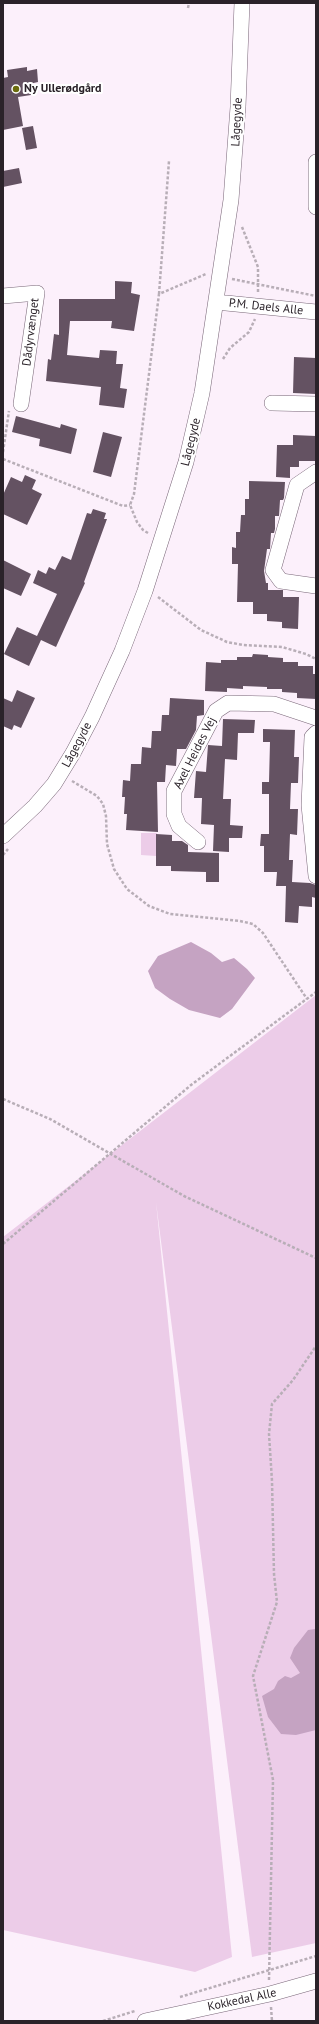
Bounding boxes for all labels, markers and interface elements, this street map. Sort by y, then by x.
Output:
place label: Ny Ullerødgård [24,82,102,96]
marker: Ny Ullerødgård [11,84,21,94]
street label: Lågegyde [229,97,245,147]
street label: P.M. Daels Alle [228,296,304,318]
street label: Dådyrvænget [20,297,42,367]
street label: Lågegyde [178,416,204,468]
street label: Axel Heides Vej [171,715,219,791]
street label: Lågegyde [59,720,95,770]
street label: Kokkedal Alle [206,1986,278,2014]

